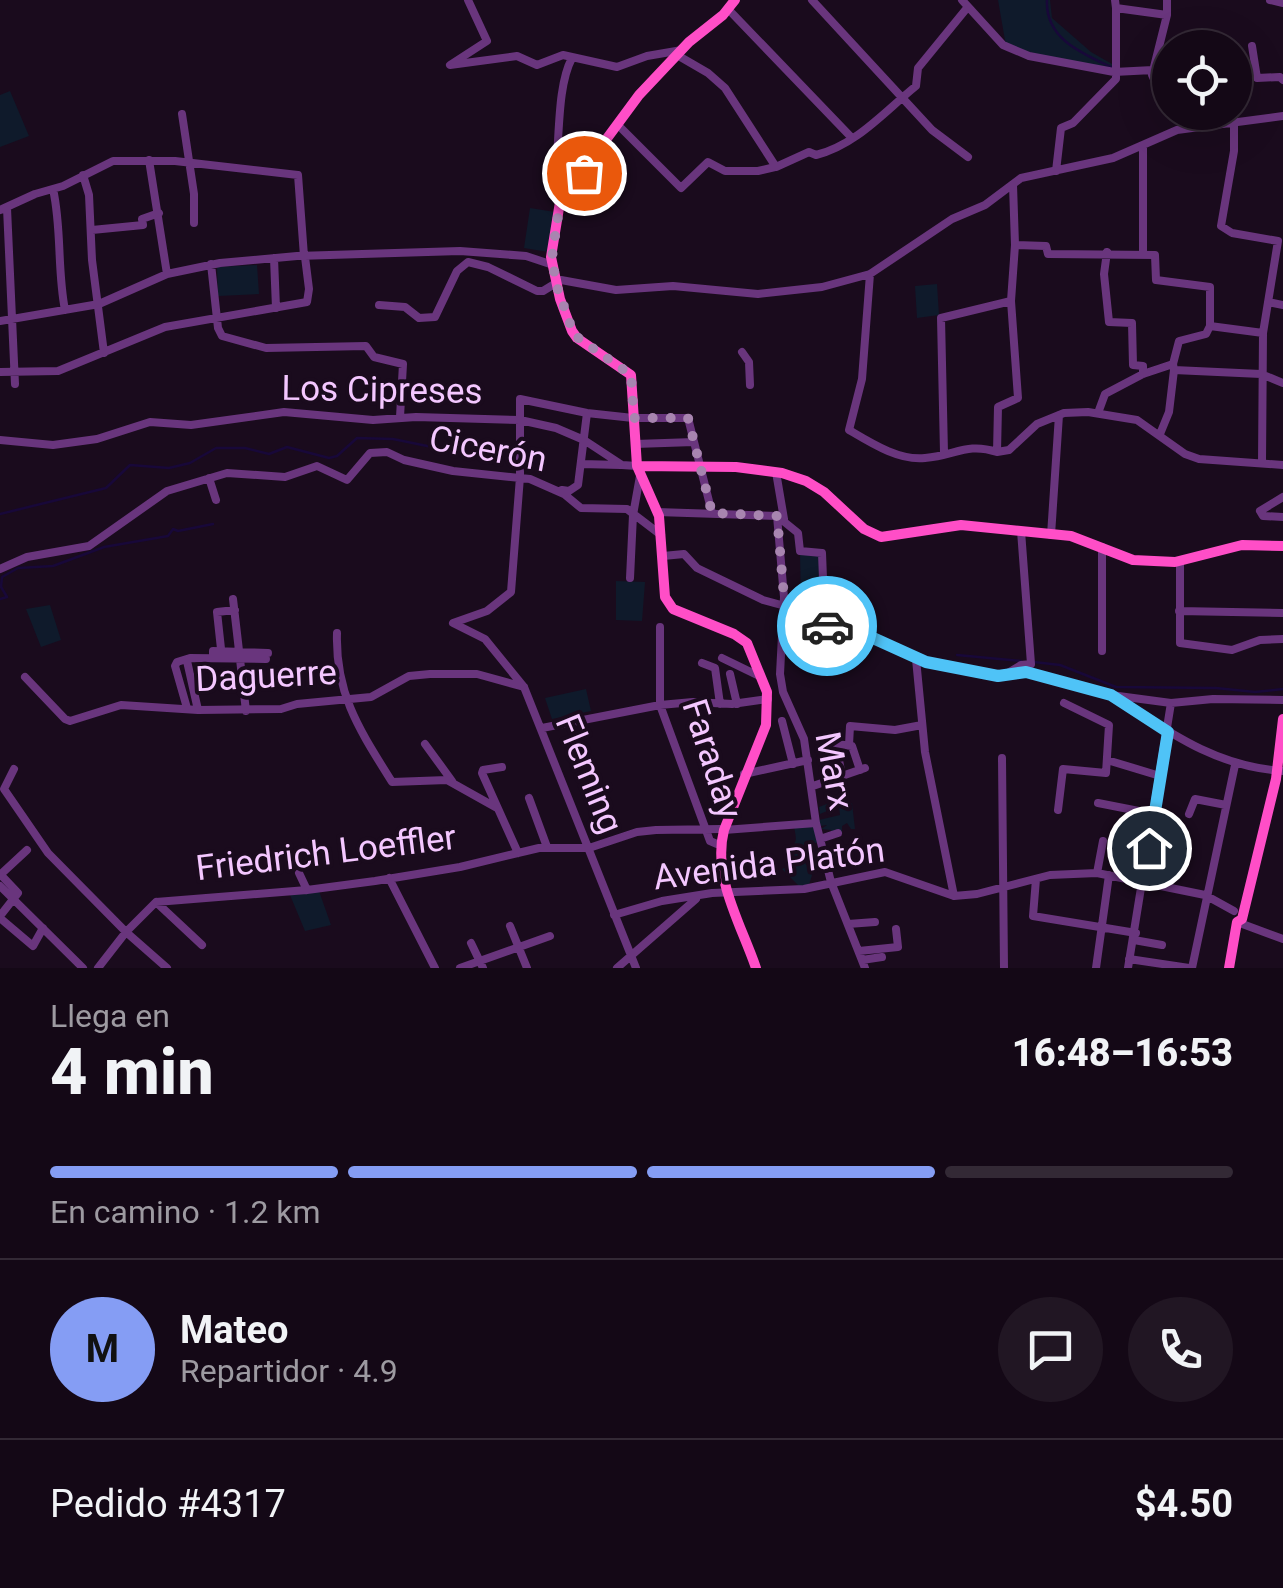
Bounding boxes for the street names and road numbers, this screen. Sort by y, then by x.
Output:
street label: Los Cipreses [281,368,483,412]
street label: Cicerón [426,418,550,480]
street label: Daguerre [194,652,338,700]
street label: Faraday [673,694,751,824]
street label: Fleming [547,709,631,839]
street label: Marx [806,728,862,814]
street label: Friedrich Loeffler [194,817,459,889]
street label: Avenida Platón [651,829,887,899]

